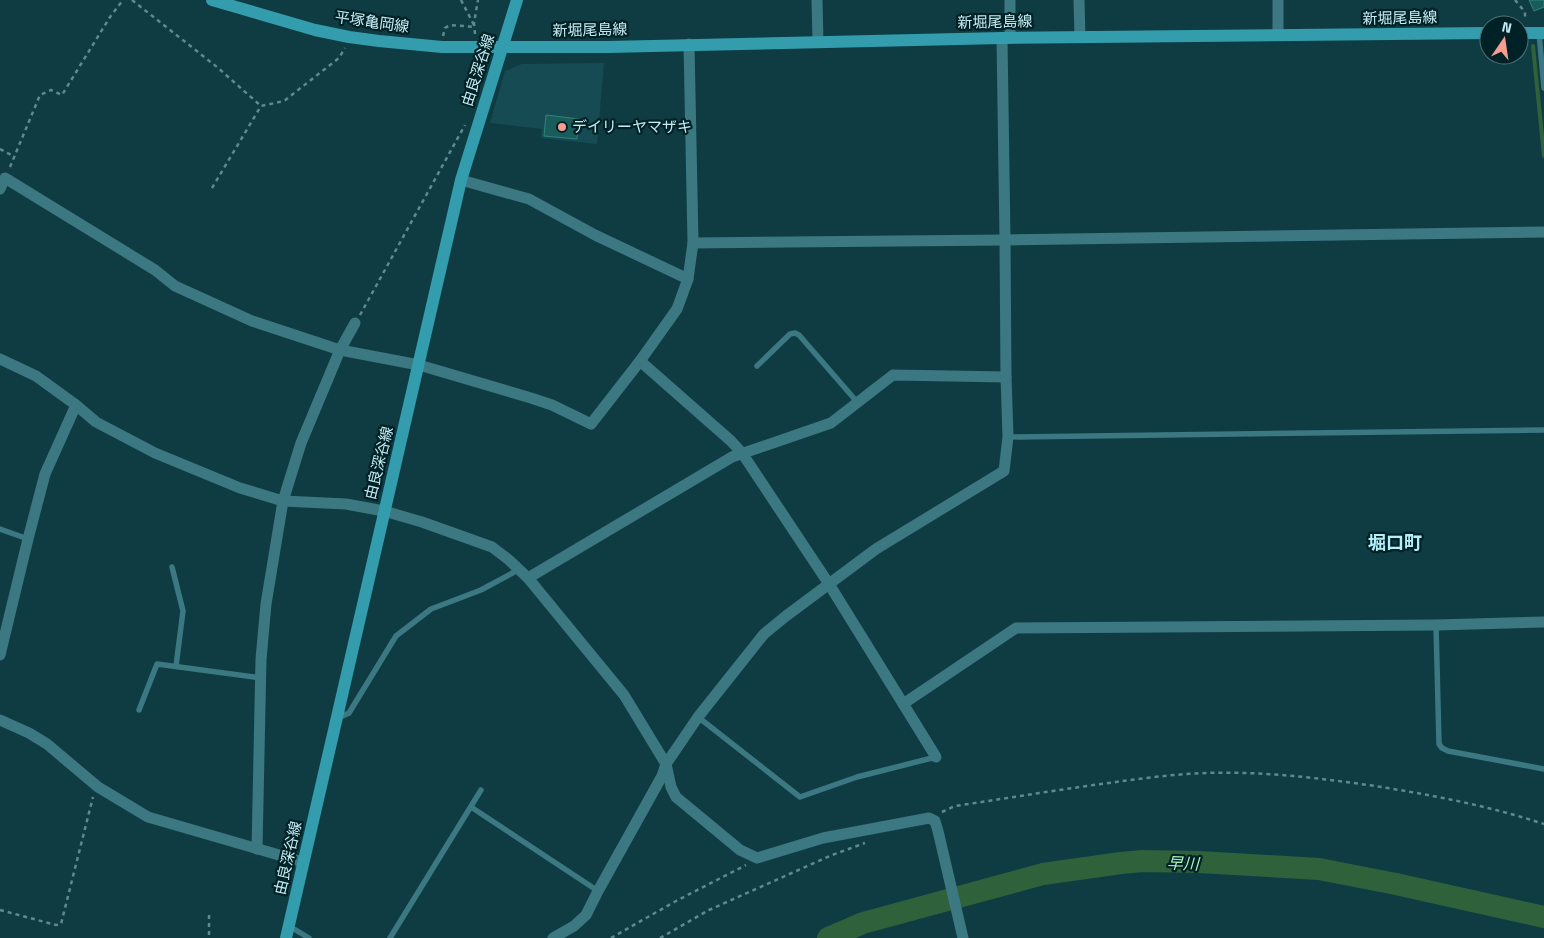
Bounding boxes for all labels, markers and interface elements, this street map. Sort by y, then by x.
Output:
street label: 平塚亀岡線 [333,5,411,38]
street label: 新堀尾島線 [1362,5,1438,30]
street label: 新堀尾島線 [957,9,1033,34]
north arrow [1479,15,1529,65]
text: N [1500,16,1514,38]
street label: 新堀尾島線 [552,17,628,42]
street label: 由良深谷線 [455,31,500,109]
place label: デイリーヤマザキ [572,115,692,138]
marker: デイリーヤマザキ [556,121,568,133]
street label: 由良深谷線 [358,424,399,502]
district label: 堀口町 [1368,529,1422,556]
street label: 由良深谷線 [268,819,307,897]
water label: 早川 [1167,850,1201,876]

